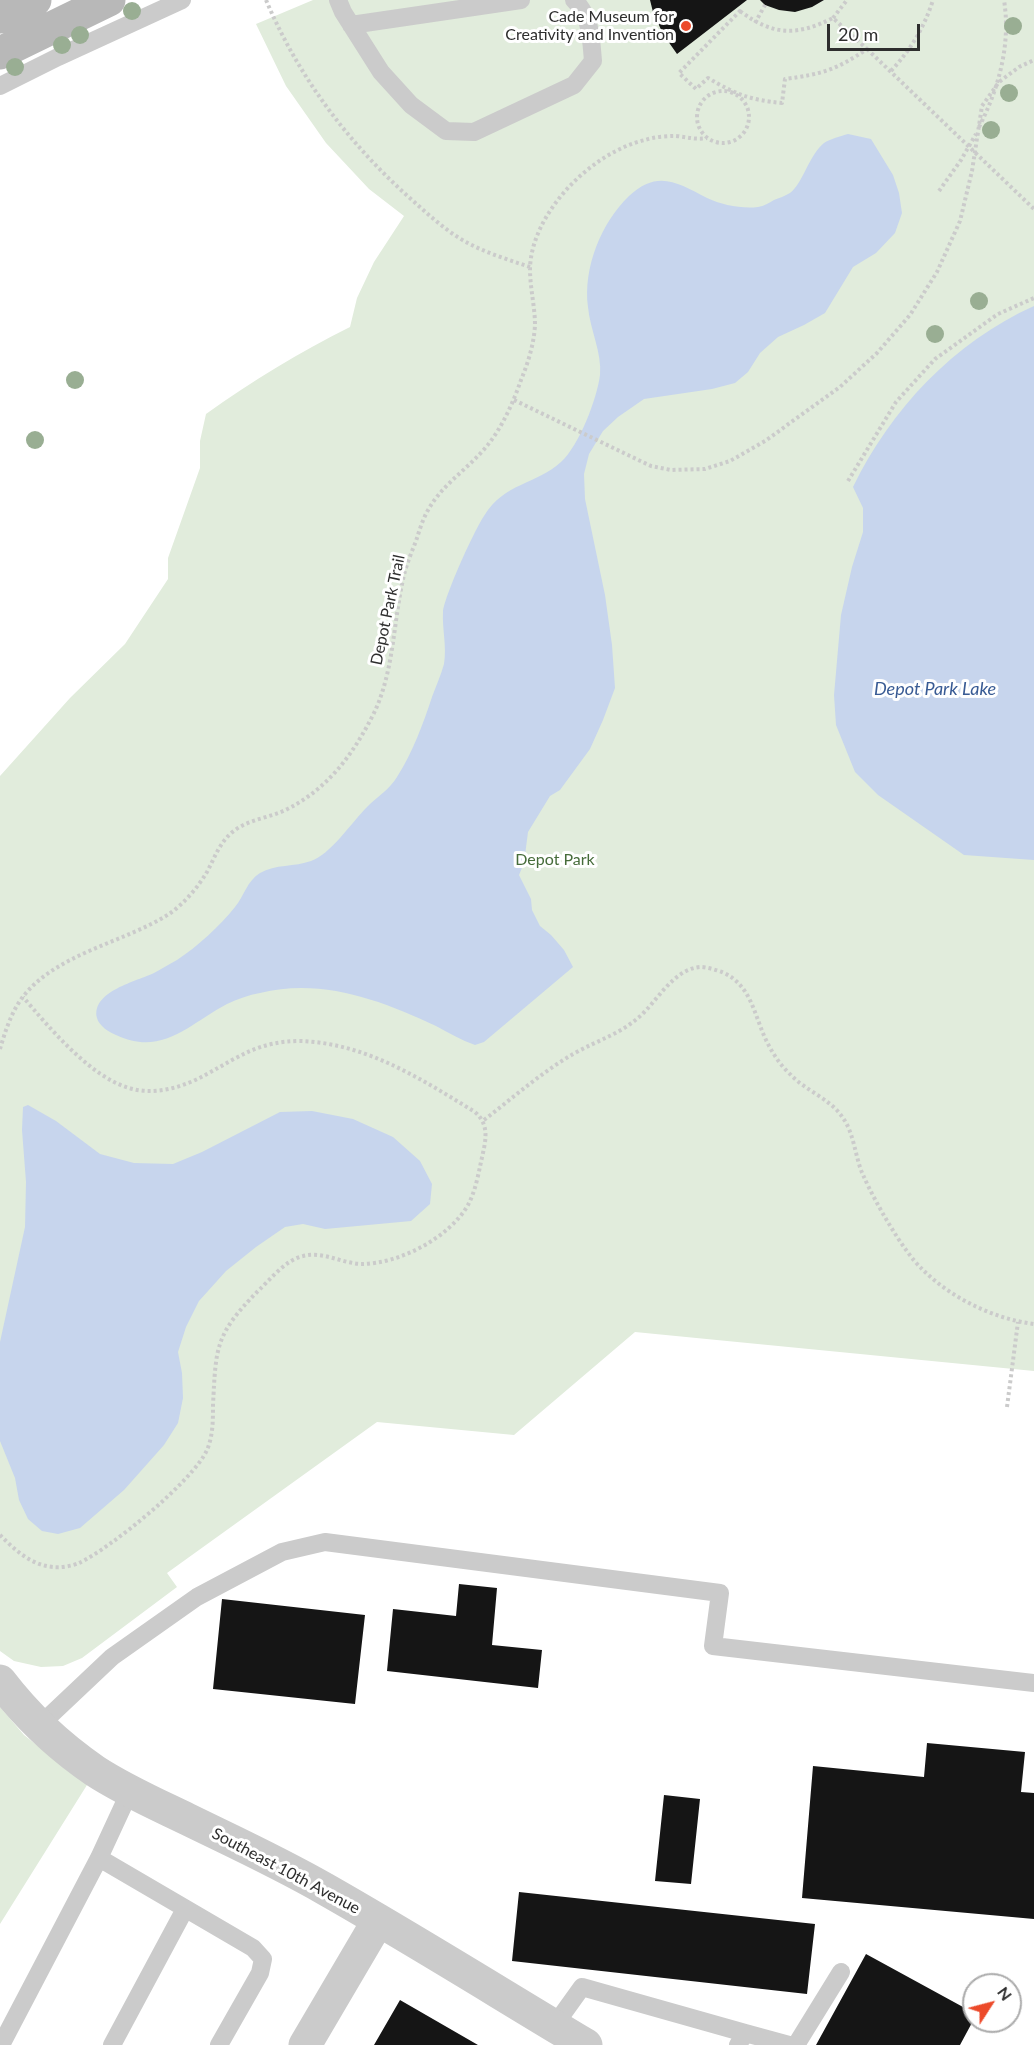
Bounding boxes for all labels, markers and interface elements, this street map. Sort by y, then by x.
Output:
place label: Cade Museum for Creativity and Invention [505,7,674,45]
scale bar [830,12,923,50]
marker: Cade Museum for Creativity and Invention [679,19,693,33]
text: 20 m [838,23,878,45]
street label: Depot Park Trail [367,553,409,667]
water label: Depot Park Lake [874,678,996,700]
park label: Depot Park [515,850,595,870]
street label: Southeast 10th Avenue [209,1824,363,1918]
north arrow [962,1973,1022,2033]
text: N [994,1983,1017,2004]

